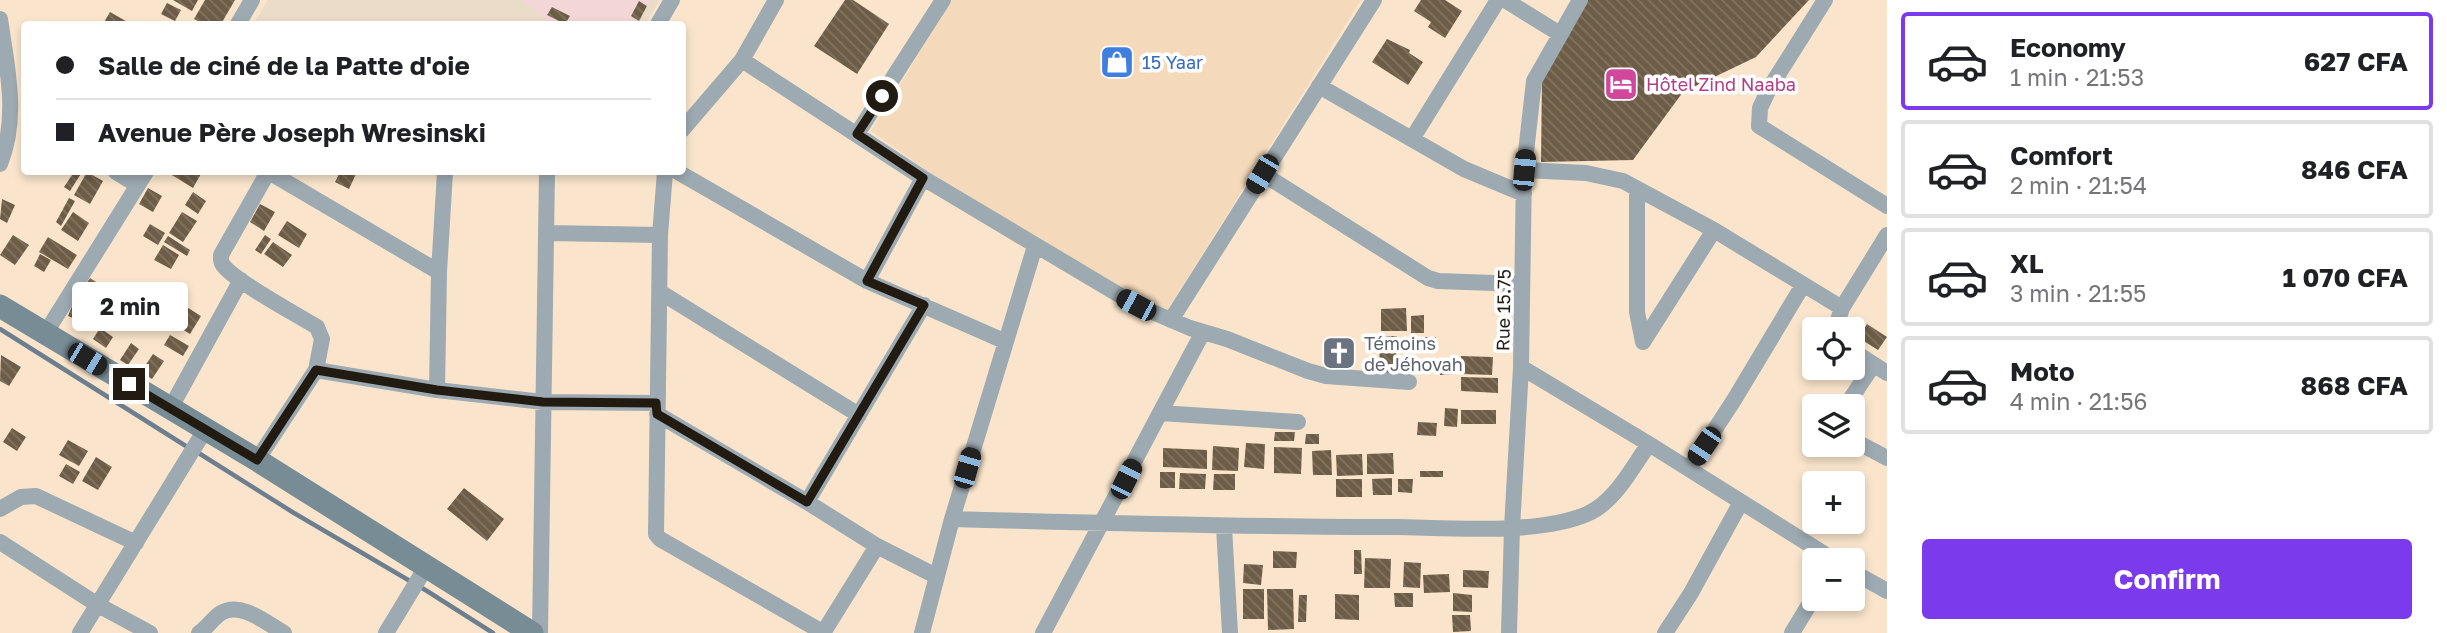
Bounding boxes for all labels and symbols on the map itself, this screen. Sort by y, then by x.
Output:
shop icon: 15 Yaar [1098,43,1136,81]
place label: 15 Yaar [1142,51,1203,73]
hotel icon: Hôtel Zind Naaba [1602,65,1640,103]
place label: Hôtel Zind Naaba [1646,73,1796,95]
route start [866,80,898,112]
car [1512,148,1537,192]
car [1243,151,1282,197]
street label: Rue 15.75 [1491,269,1515,351]
callout: 2 min [71,282,187,332]
car [1113,286,1160,324]
place label: Témoins de Jéhovah [1364,332,1463,375]
church icon: Témoins de Jéhovah [1320,334,1358,372]
car [64,339,111,379]
route end [113,368,145,400]
car [1684,423,1725,469]
car [952,445,983,491]
car [1108,456,1145,502]

